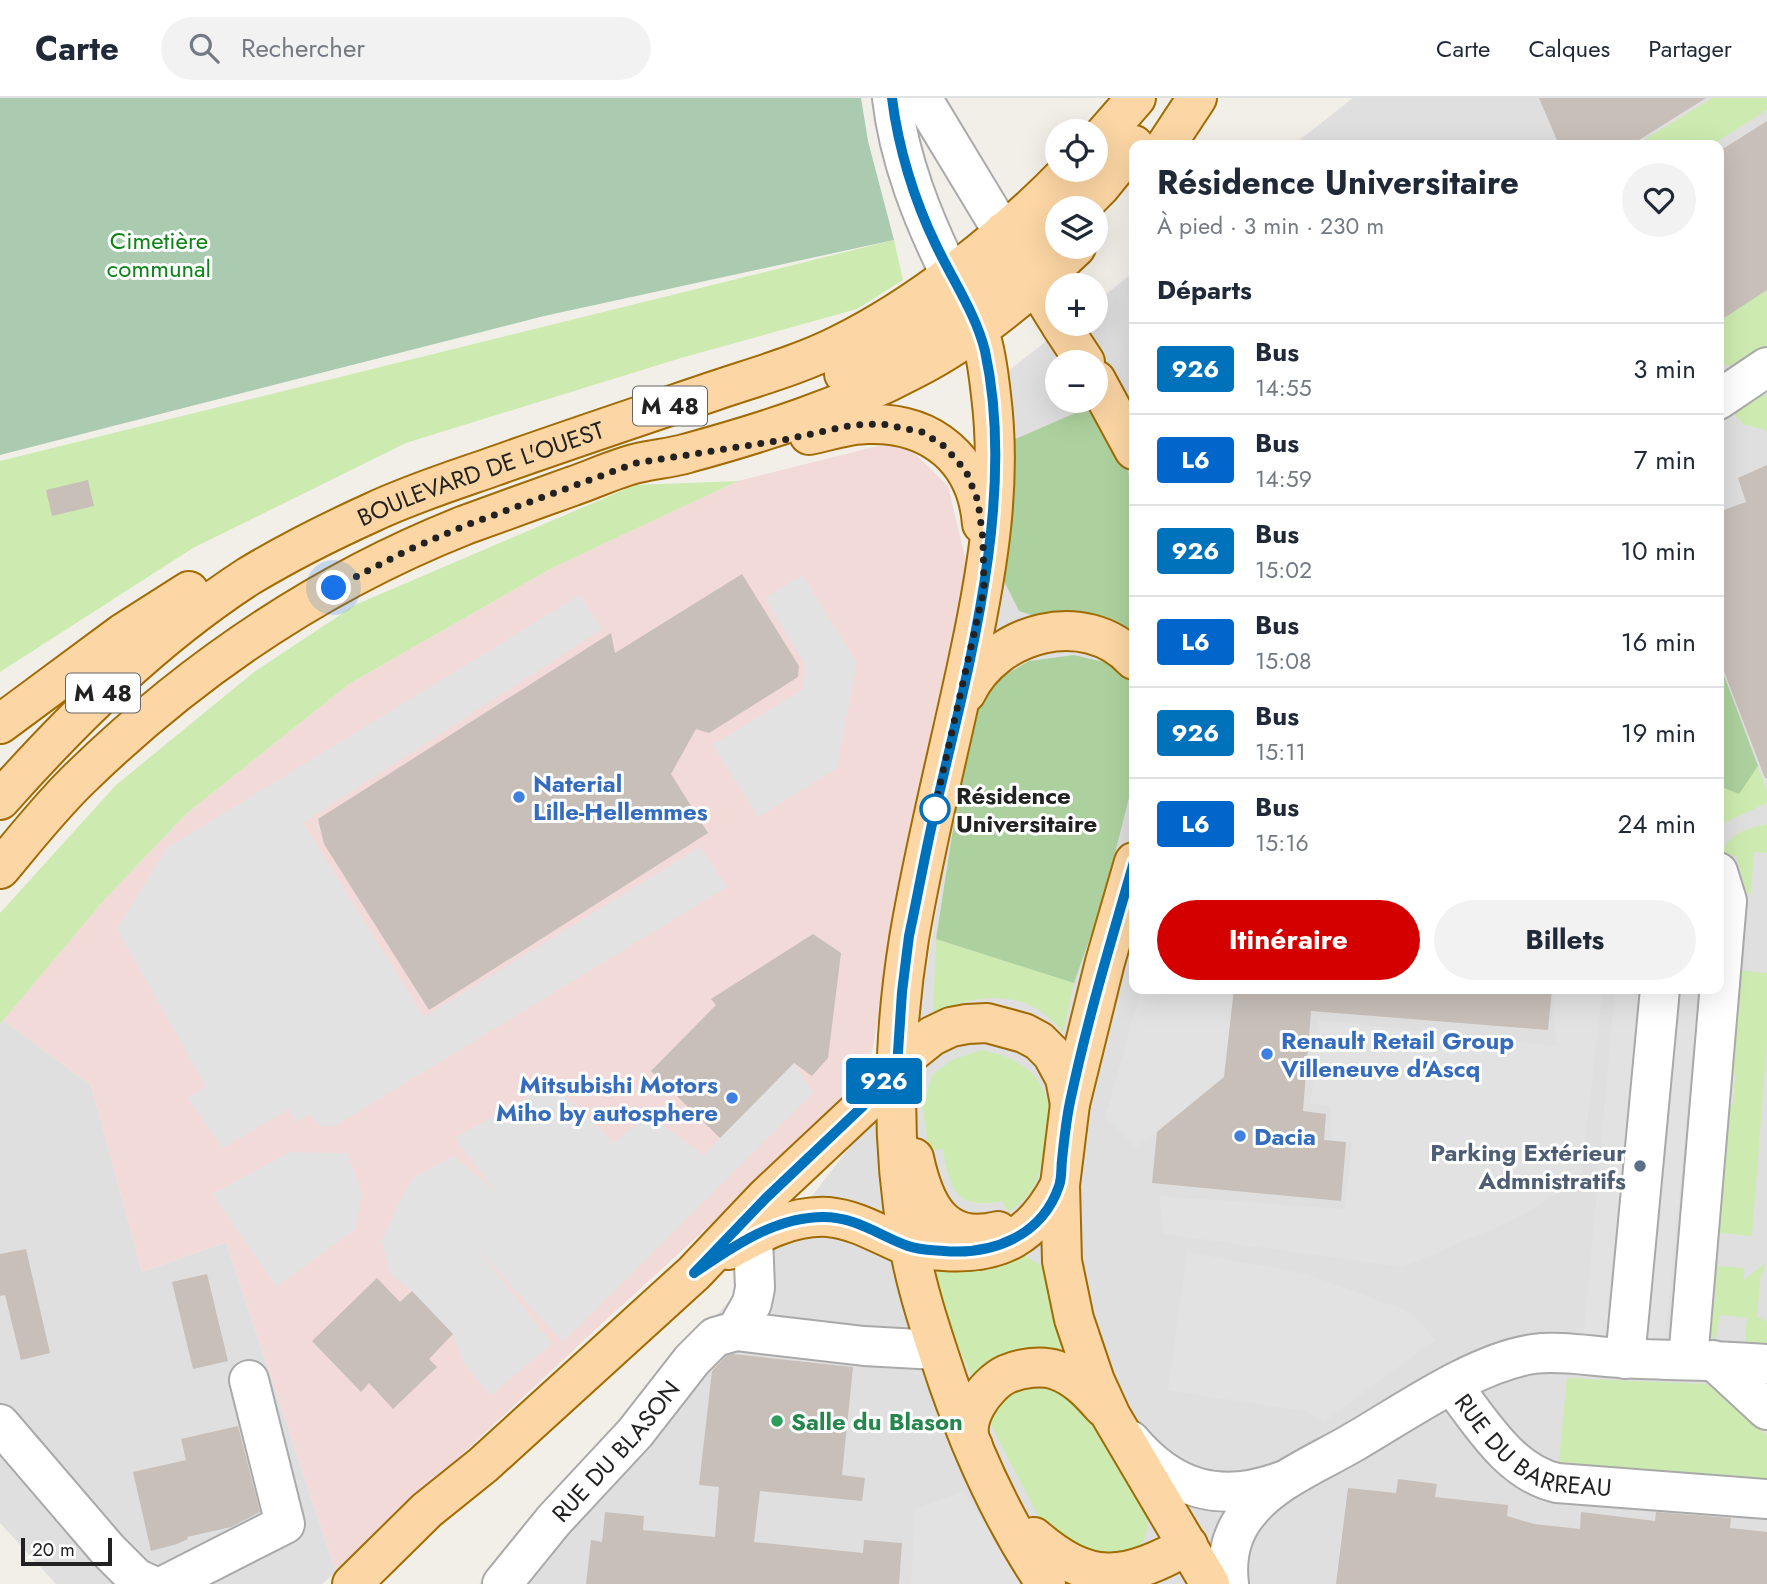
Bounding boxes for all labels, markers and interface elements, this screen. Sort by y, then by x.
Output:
search box [161,17,651,80]
text: Carte [35,25,119,72]
icon: search [185,29,223,67]
text: Rechercher [241,29,365,67]
text: Carte [1436,31,1490,66]
text: Calques [1528,31,1610,66]
text: Partager [1648,31,1732,66]
map controls [1045,119,1108,413]
button: locate [1045,119,1108,182]
text: Résidence Universitaire [1157,159,1519,206]
button: heart [1622,163,1696,237]
button: layers [1045,196,1108,259]
text: À pied · 3 min · 230 m [1157,209,1384,243]
park label: Cimetière communal [107,223,211,286]
text: Départs [1157,271,1252,309]
button: + [1045,273,1108,336]
text: Bus [1255,333,1299,371]
button: − [1045,350,1108,413]
text: 3 min [1633,350,1696,388]
text: 926 [1172,351,1219,386]
text: 14:55 [1255,371,1312,405]
road number: M 48 [633,386,707,426]
street label: BOULEVARD DE L'OUEST [351,412,609,535]
text: Bus [1255,424,1299,462]
text: 7 min [1634,441,1696,479]
text: L6 [1181,442,1210,477]
text: 14:59 [1255,462,1312,496]
text: Bus [1255,515,1299,553]
text: 10 min [1620,532,1696,570]
text: 926 [1172,533,1219,568]
text: 15:02 [1255,553,1312,587]
your location [316,570,351,605]
text: Bus [1255,606,1299,644]
text: 16 min [1621,623,1696,661]
text: L6 [1181,624,1210,659]
text: 15:08 [1255,644,1312,678]
road number: M 48 [66,674,140,712]
text: Bus [1255,697,1299,735]
text: 19 min [1621,714,1696,752]
text: 926 [1172,715,1219,750]
text: 15:11 [1255,735,1306,769]
place label: Naterial Lille-Hellemmes [533,766,708,829]
place label: Résidence Universitaire [956,778,1097,841]
text: Bus [1255,788,1299,826]
marker: Naterial Lille-Hellemmes [511,789,527,805]
marker: Résidence Universitaire [920,794,950,824]
text: 24 min [1618,805,1696,843]
text: L6 [1181,806,1210,841]
text: 15:16 [1255,826,1309,860]
button: Itinéraire [1157,900,1420,980]
button: Billets [1434,900,1696,980]
place label: Renault Retail Group Villeneuve d'Ascq [1280,1023,1514,1086]
marker: Renault Retail Group Villeneuve d'Ascq [1259,1046,1275,1062]
line badge: 926 [844,1058,924,1104]
text: 926 [860,1063,908,1098]
place label: Mitsubishi Motors Miho by autosphere [496,1067,718,1130]
marker: Mitsubishi Motors Miho by autosphere [724,1090,740,1106]
place label: Dacia [1254,1119,1316,1154]
marker: Dacia [1232,1128,1248,1144]
place label: Parking Extérieur Admnistratifs [1430,1135,1626,1198]
marker: Parking Extérieur Admnistratifs [1632,1158,1648,1174]
street label: RUE DU BLASON [543,1372,688,1530]
street label: RUE DU BARREAU [1447,1386,1613,1505]
place label: Salle du Blason [791,1404,963,1439]
marker: Salle du Blason [769,1413,785,1429]
scale bar [21,1535,112,1567]
text: 20 m [32,1536,75,1563]

